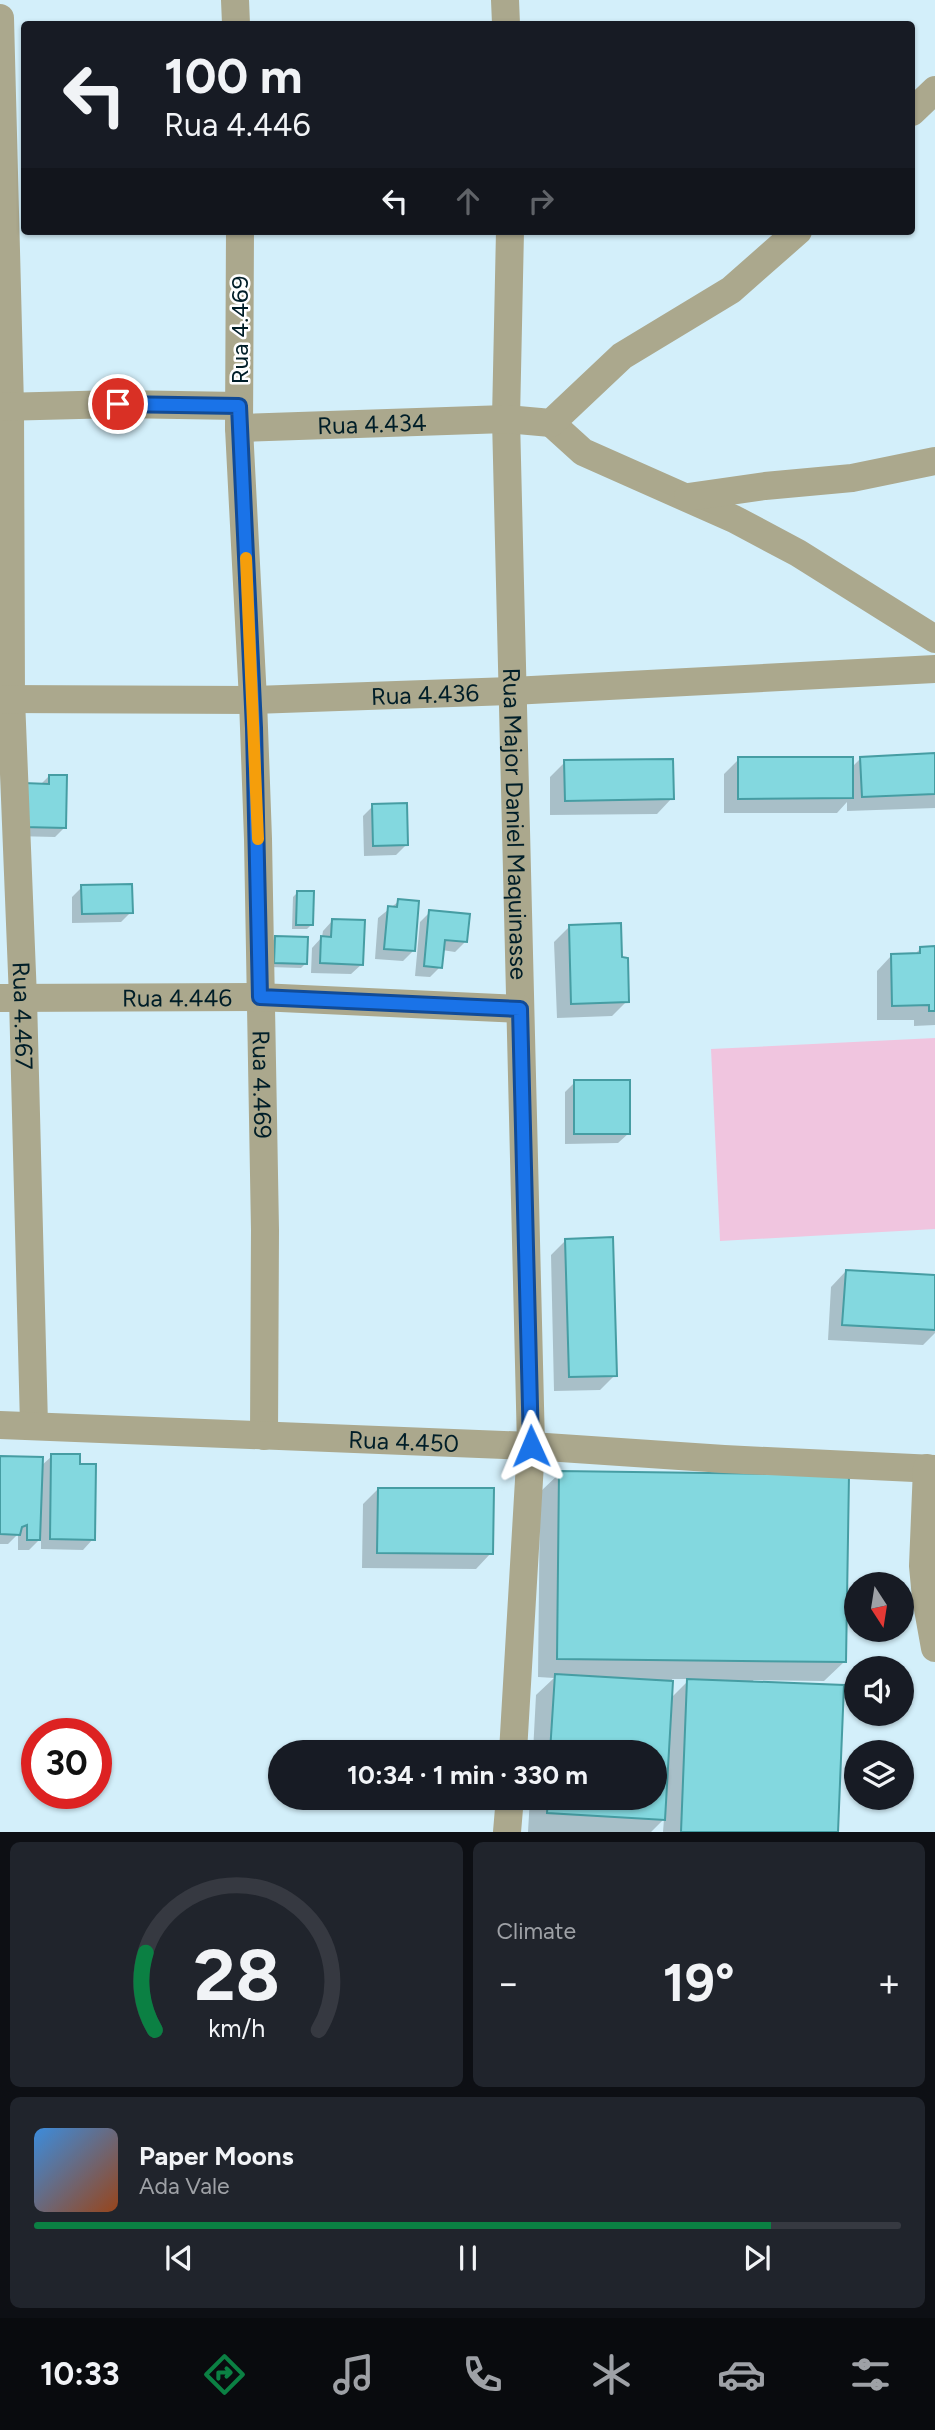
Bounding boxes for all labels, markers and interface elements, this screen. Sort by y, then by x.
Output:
text: 100 m [164,46,303,105]
icon: left [49,49,140,140]
text: Rua 4.446 [164,106,311,144]
icon: left [376,182,414,220]
icon: ahead [449,182,487,220]
icon: right [522,182,560,220]
street label: Rua 4.469 [225,276,254,384]
pin [88,374,148,434]
icon: arrive [99,385,137,423]
street label: Rua 4.434 [317,407,427,440]
street label: Rua Major Daniel Maquinasse [498,667,534,980]
street label: Rua 4.436 [370,678,479,710]
street label: Rua 4.467 [7,961,39,1070]
street label: Rua 4.446 [122,983,232,1012]
street label: Rua 4.469 [247,1030,278,1139]
position arrow [494,1409,568,1483]
street label: Rua 4.450 [348,1424,460,1458]
north arrow [844,1572,914,1642]
map controls [844,1572,914,1810]
button: sound [844,1656,914,1726]
speed limit sign: 30 [21,1718,112,1809]
button: layers [844,1740,914,1810]
text: 10:34 · 1 min · 330 m [347,1759,588,1791]
text: Climate [497,1917,576,1945]
text: 28 [193,1932,280,2019]
text: 19° [663,1952,735,2014]
text: − [497,1960,520,2006]
text: + [877,1960,901,2006]
text: km/h [208,2013,265,2043]
text: Paper Moons [139,2140,294,2172]
text: Ada Vale [139,2172,230,2200]
icon: previous [160,2239,198,2277]
icon: pause [449,2239,487,2277]
icon: next [738,2239,776,2277]
icon: directions [200,2350,249,2399]
icon: music [329,2350,378,2399]
icon: phone [458,2350,507,2399]
icon: climate [587,2350,636,2399]
icon: car [717,2350,766,2399]
icon: filters [846,2350,895,2399]
text: 10:33 [40,2355,120,2393]

